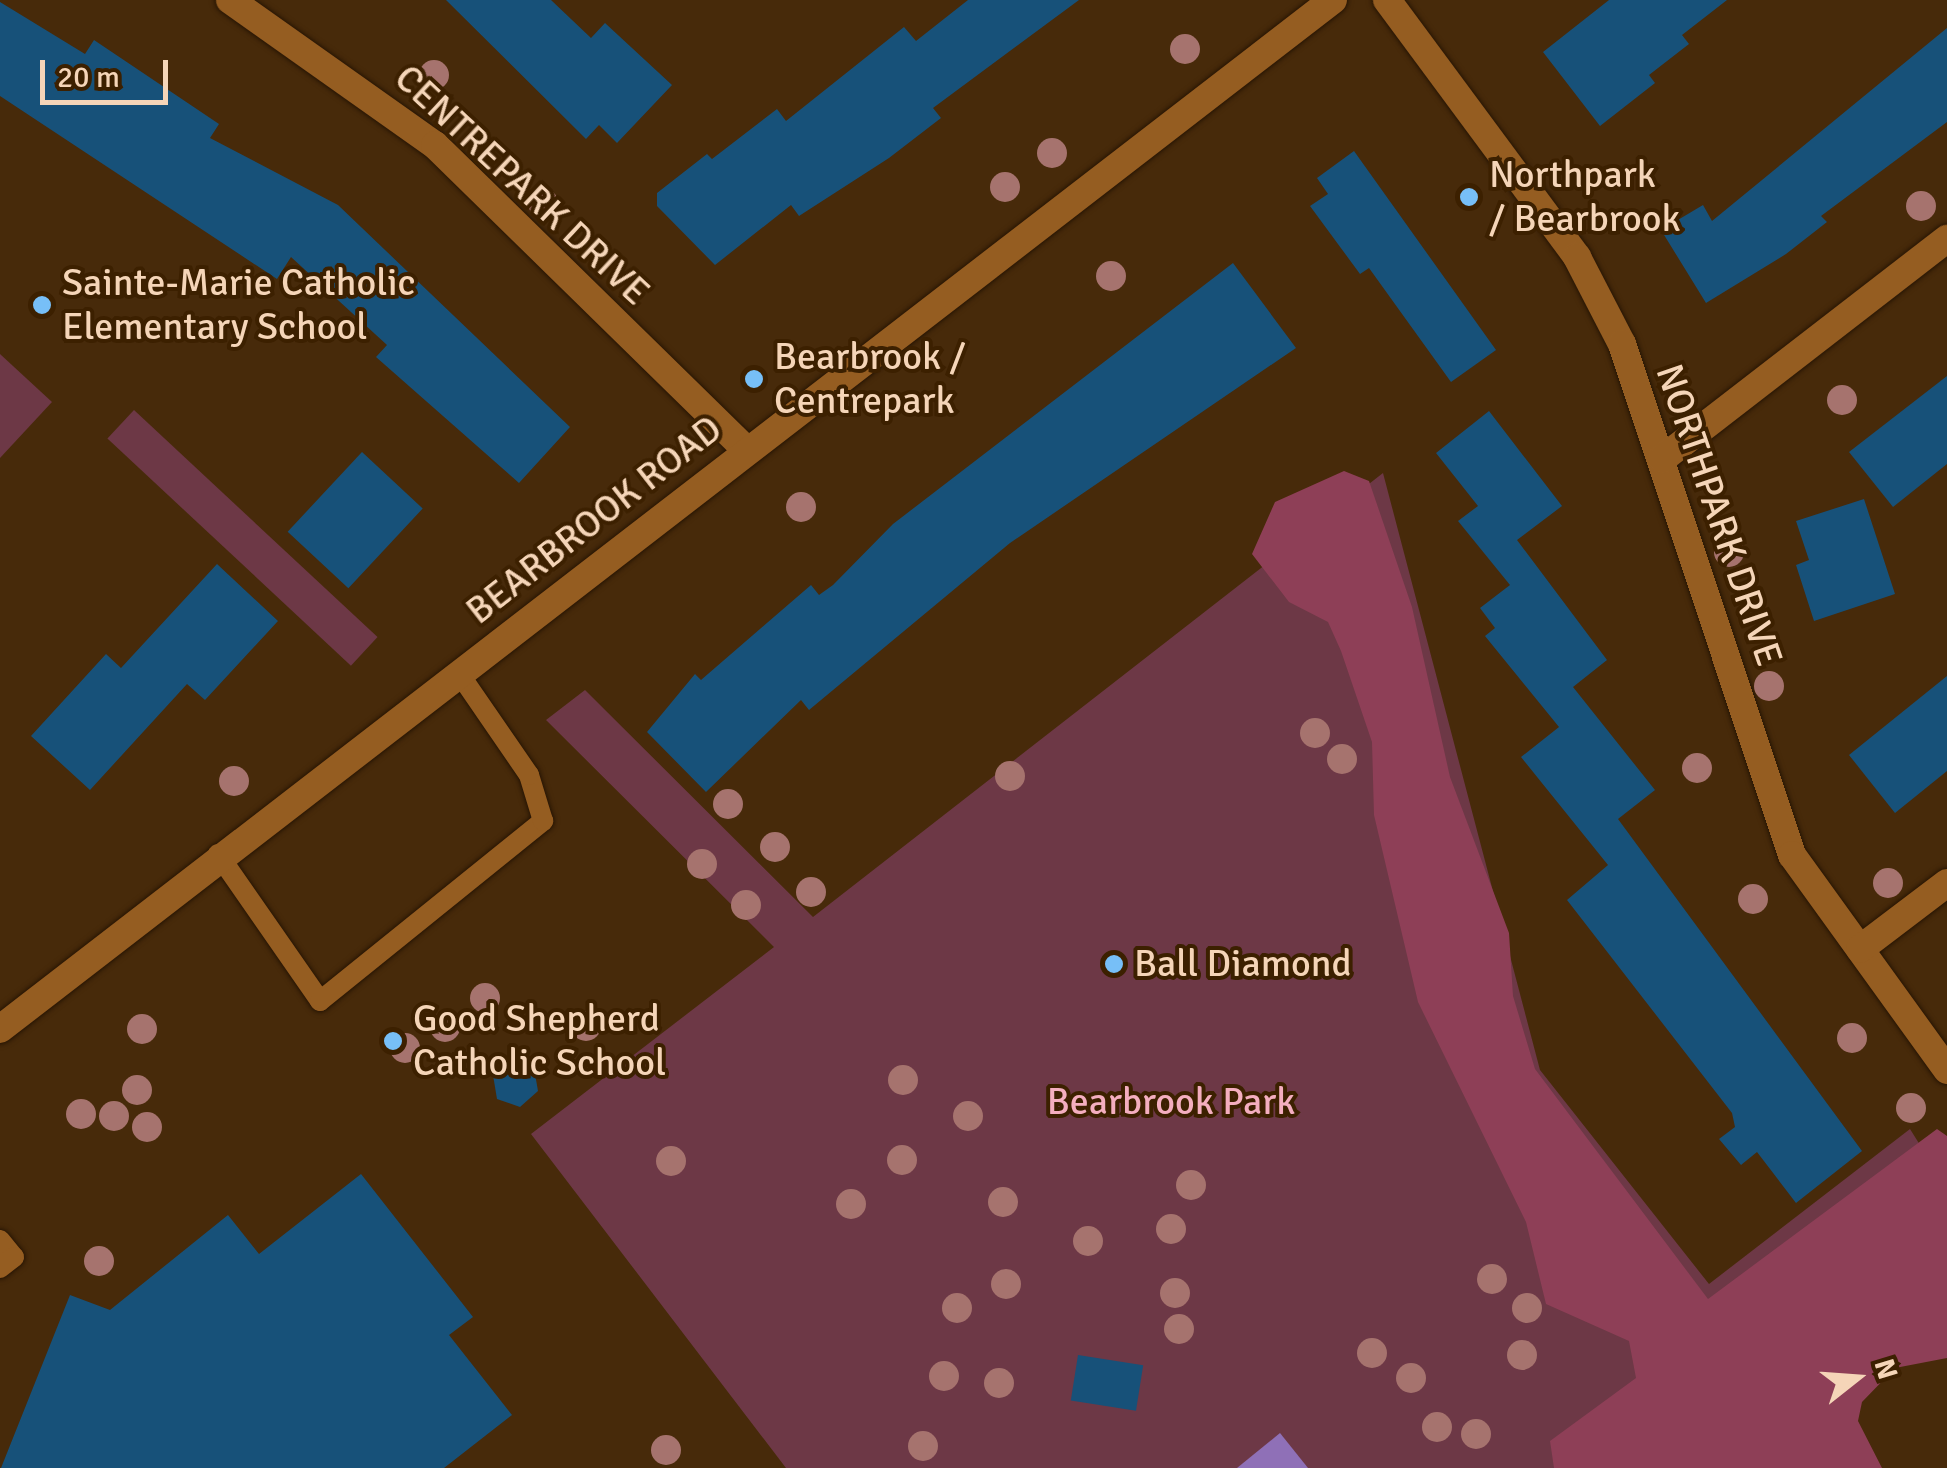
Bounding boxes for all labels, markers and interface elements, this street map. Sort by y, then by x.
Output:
scale bar [45,40,172,102]
street label: CENTREPARK DRIVE [385,55,659,315]
text: 20 m [57,59,120,96]
place label: Northpark / Bearbrook [1489,152,1681,242]
marker: Northpark / Bearbrook [1458,186,1480,208]
place label: Sainte-Marie Catholic Elementary School [62,260,415,350]
marker: Sainte-Marie Catholic Elementary School [31,294,53,316]
place label: Bearbrook / Centrepark [774,334,966,424]
street label: NORTHPARK DRIVE [1646,358,1792,672]
marker: Bearbrook / Centrepark [743,368,765,390]
street label: BEARBROOK ROAD [457,406,731,634]
place label: Ball Diamond [1134,941,1352,987]
marker: Ball Diamond [1103,953,1125,975]
place label: Good Shepherd Catholic School [413,996,666,1086]
marker: Good Shepherd Catholic School [382,1030,404,1052]
park label: Bearbrook Park [1047,1079,1295,1125]
north arrow [1807,1328,1907,1428]
text: N [1867,1355,1905,1384]

